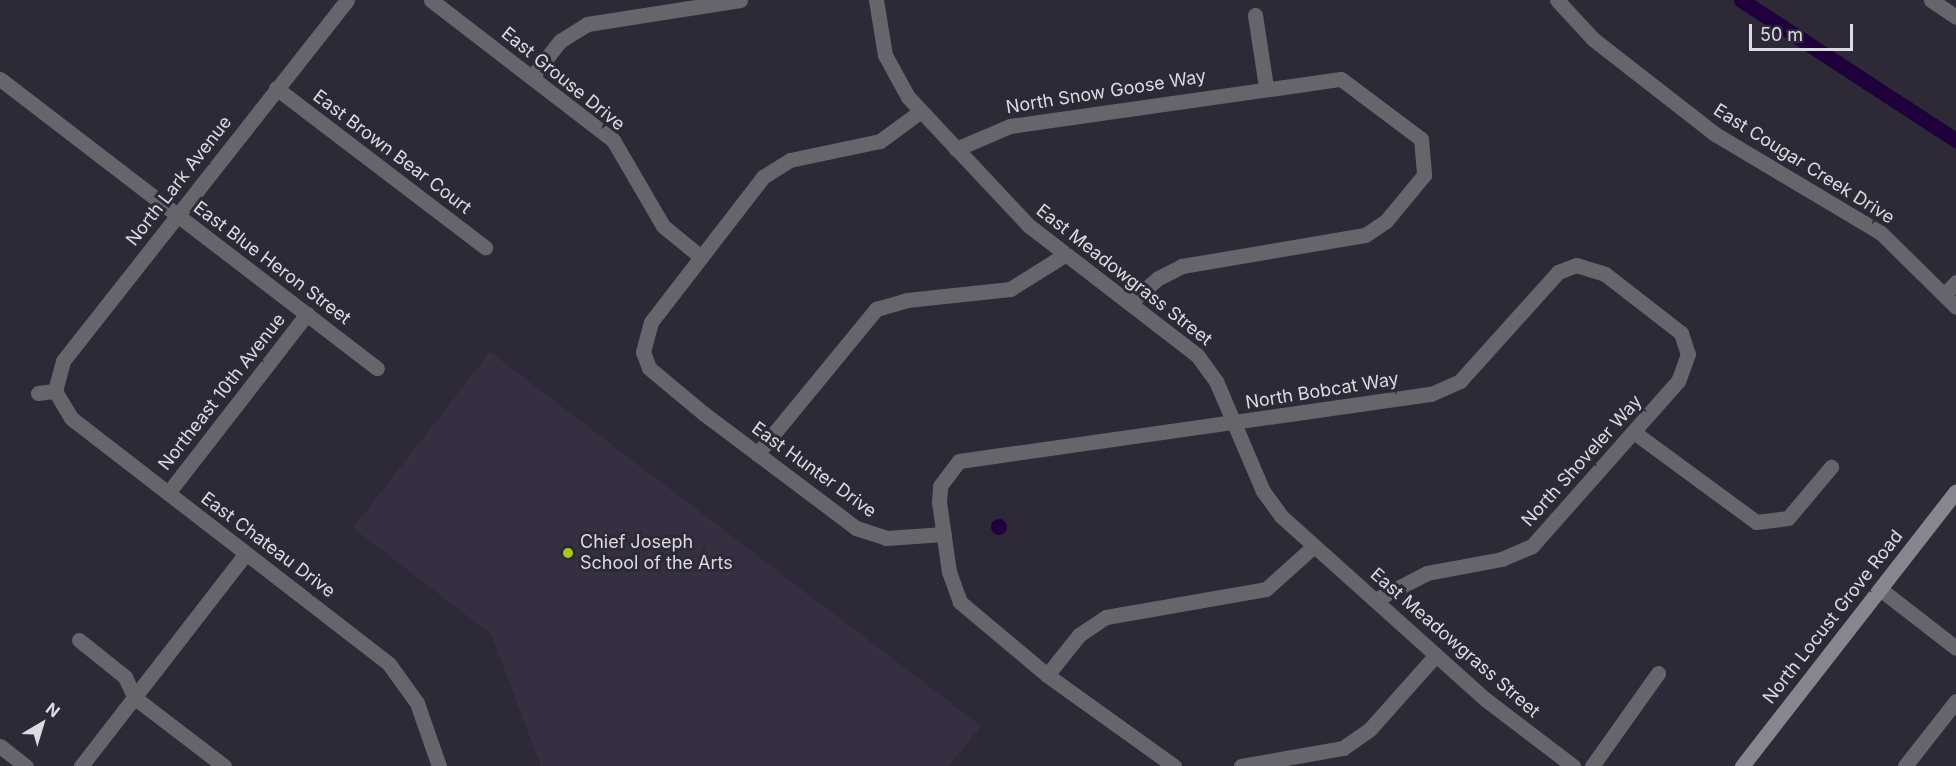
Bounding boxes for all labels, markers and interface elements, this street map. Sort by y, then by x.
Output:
scale bar [1752,12,1856,50]
street label: East Grouse Drive [497,23,629,135]
text: 50 m [1760,24,1803,45]
street label: North Snow Goose Way [1004,66,1208,118]
street label: East Brown Bear Court [309,85,475,219]
street label: East Cougar Creek Drive [1710,99,1898,229]
street label: North Lark Avenue [122,112,236,250]
street label: East Blue Heron Street [189,197,355,329]
street label: East Meadowgrass Street [1032,200,1216,350]
street label: Northeast 10th Avenue [154,309,290,475]
street label: North Bobcat Way [1244,368,1400,414]
street label: North Shoveler Way [1517,391,1647,531]
street label: East Hunter Drive [747,418,881,522]
street label: East Chateau Drive [197,488,339,602]
street label: North Locust Grove Road [1758,526,1908,708]
place label: Chief Joseph School of the Arts [580,532,733,574]
marker: Chief Joseph School of the Arts [561,546,575,560]
street label: East Meadowgrass Street [1366,564,1544,722]
north arrow [12,694,72,754]
text: N [42,698,64,721]

